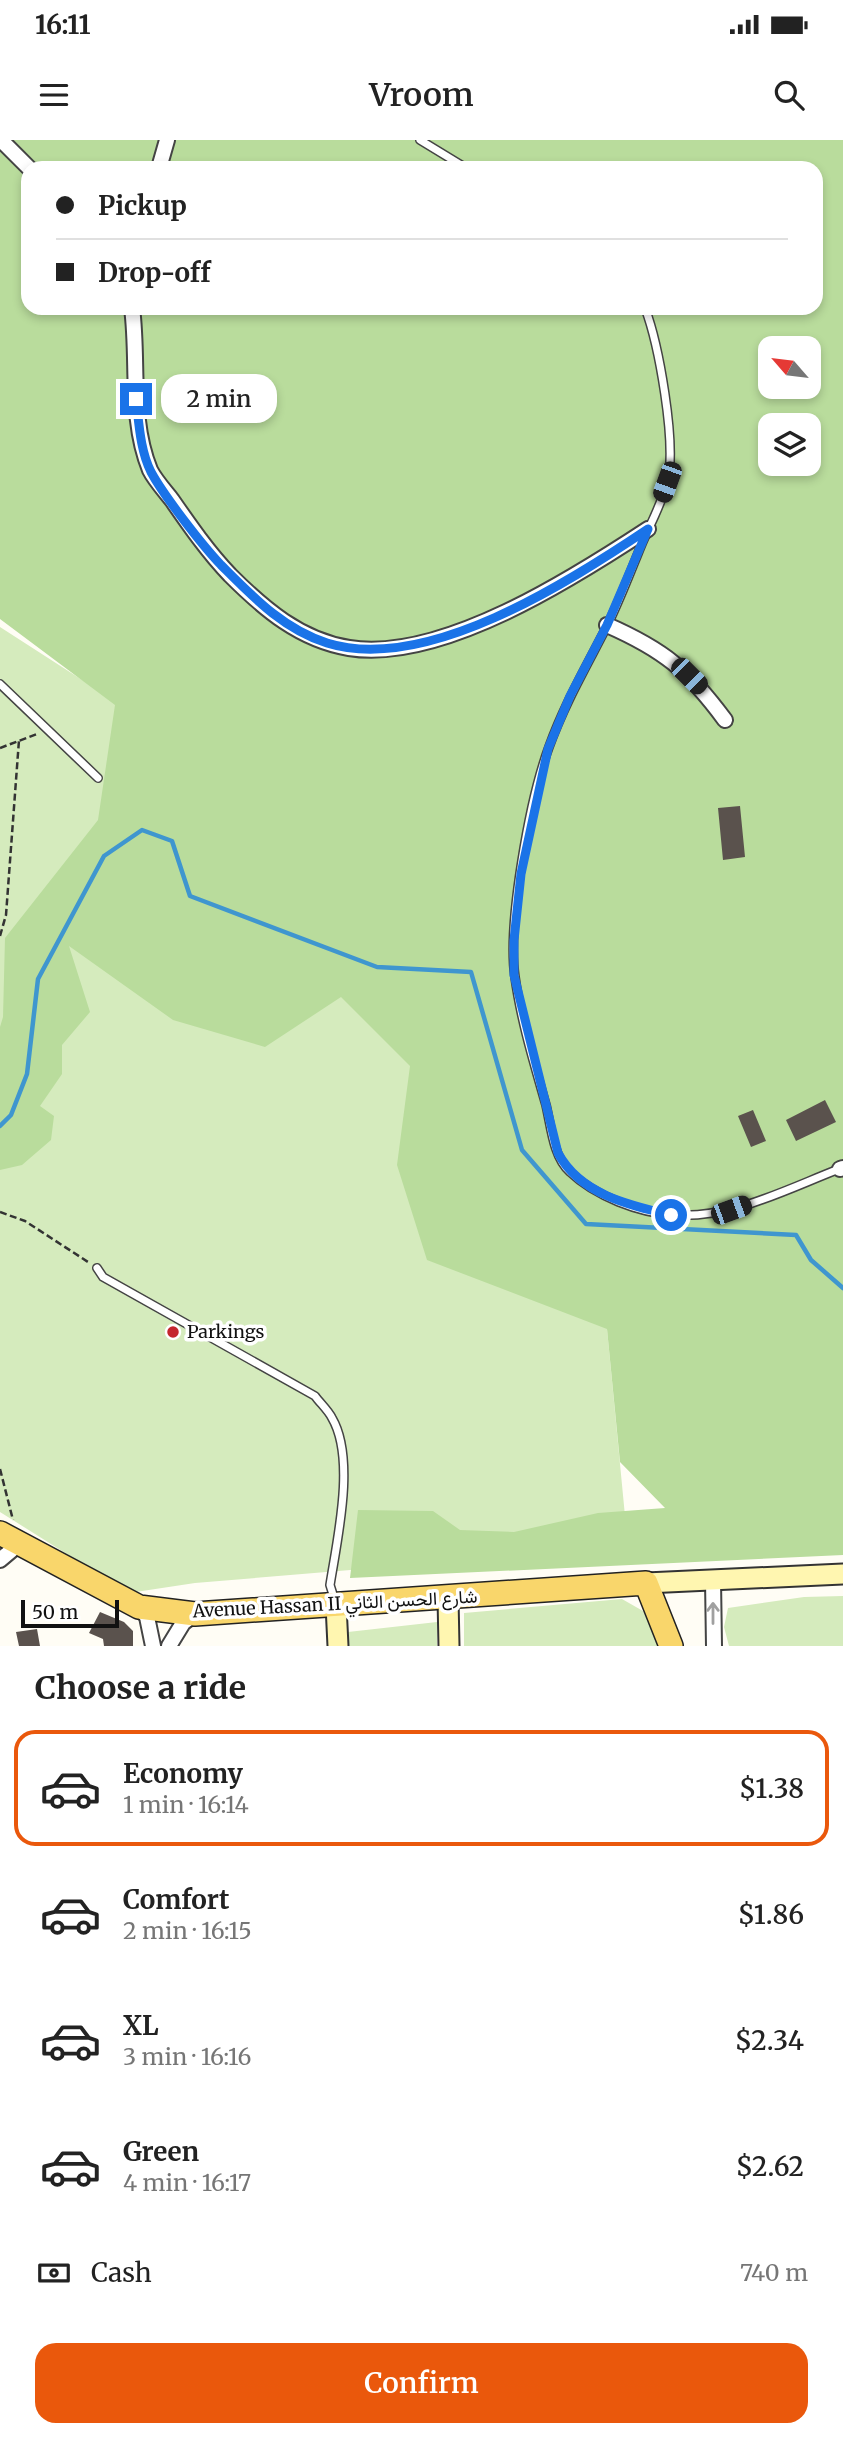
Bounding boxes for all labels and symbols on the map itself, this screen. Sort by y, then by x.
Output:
north arrow [758,336,821,399]
callout: 2 min [160,374,276,424]
route end [120,383,152,415]
car [650,459,685,505]
car [667,654,712,698]
car [708,1193,755,1227]
route start [655,1199,687,1231]
place label: Parkings [187,1320,265,1343]
marker: Parkings [165,1324,181,1340]
street label: Avenue Hassan II شارع الحسن الثاني [191,1585,478,1626]
scale bar [21,1597,119,1629]
one-way arrow [706,1602,720,1625]

